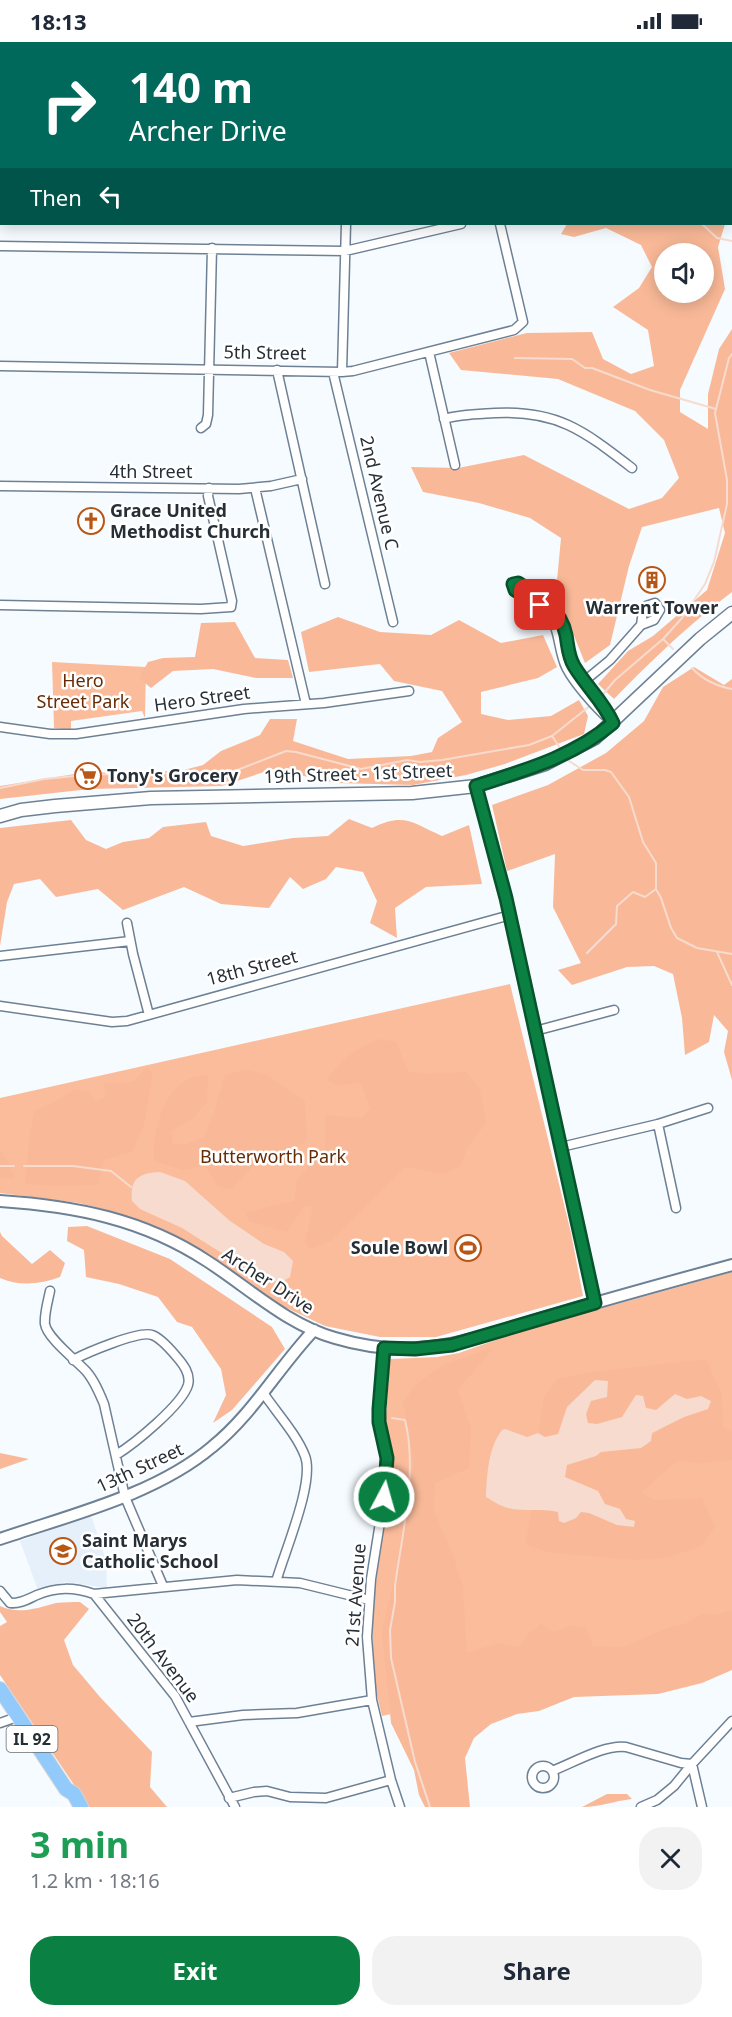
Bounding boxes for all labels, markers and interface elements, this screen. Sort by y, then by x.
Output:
text: 18:13 [30,6,87,36]
text: 140 m [129,58,253,115]
icon: right [30,66,108,144]
text: Archer Drive [129,112,287,149]
icon: left [94,180,127,213]
text: Then [30,182,82,212]
map controls [654,243,714,303]
button: sound [654,243,714,303]
street label: 5th Street [223,339,307,365]
street label: 2nd Avenue C [355,433,405,552]
street label: 4th Street [110,459,193,483]
place label: Grace United Methodist Church [110,498,270,543]
church icon: Grace United Methodist Church [76,506,106,536]
building icon: Warrent Tower [637,565,667,595]
pin [514,579,565,630]
icon: arrive [523,588,556,621]
place label: Warrent Tower [586,595,718,619]
park label: Hero Street Park [37,668,130,713]
street label: Hero Street [152,679,252,717]
street label: 19th Street - 1st Street [263,758,453,788]
supermarket icon: Tony's Grocery [73,761,103,791]
place label: Tony's Grocery [107,763,239,787]
street label: 18th Street [204,943,300,991]
park label: Butterworth Park [200,1144,346,1168]
sports icon: Soule Bowl [453,1233,483,1263]
place label: Soule Bowl [351,1235,448,1259]
street label: Archer Drive [218,1241,319,1319]
street label: 13th Street [92,1436,187,1498]
position arrow [352,1465,416,1529]
place label: Saint Marys Catholic School [82,1528,219,1573]
school or university icon: Saint Marys Catholic School [48,1536,78,1566]
street label: 21st Avenue [339,1542,371,1647]
street label: 20th Avenue [122,1608,205,1707]
road number: IL 92 [6,1726,57,1752]
text: 3 min [30,1820,129,1869]
button: close [639,1827,702,1890]
text: 1.2 km · 18:16 [30,1867,160,1894]
button: Exit [30,1936,360,2005]
button: Share [372,1936,702,2005]

